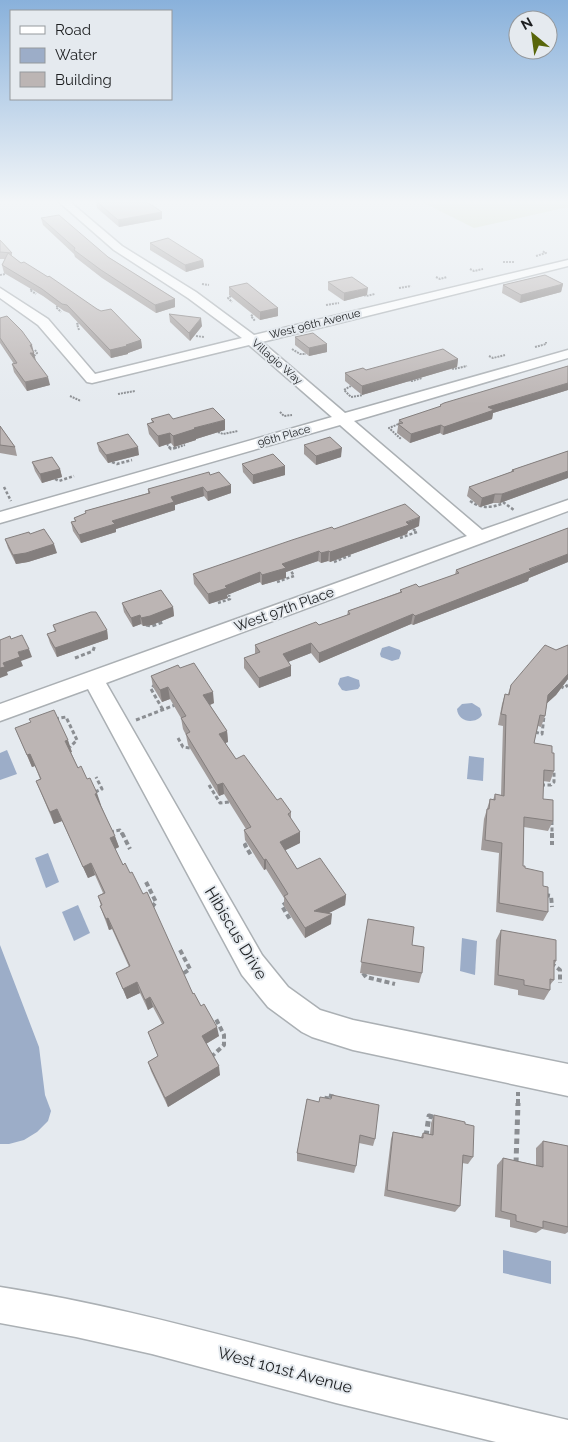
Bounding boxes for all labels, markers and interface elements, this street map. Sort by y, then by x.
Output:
legend [10,10,172,100]
north arrow [508,10,558,60]
text: N [518,14,535,33]
text: Road [55,21,91,39]
text: Water [55,46,98,64]
text: Building [55,71,112,89]
street label: West 96th Avenue [268,306,362,342]
street label: Villagio Way [249,337,305,388]
street label: 96th Place [256,422,312,450]
street label: West 97th Place [232,584,336,634]
street label: Hibiscus Drive [201,883,271,983]
street label: West 101st Avenue [216,1343,354,1397]

